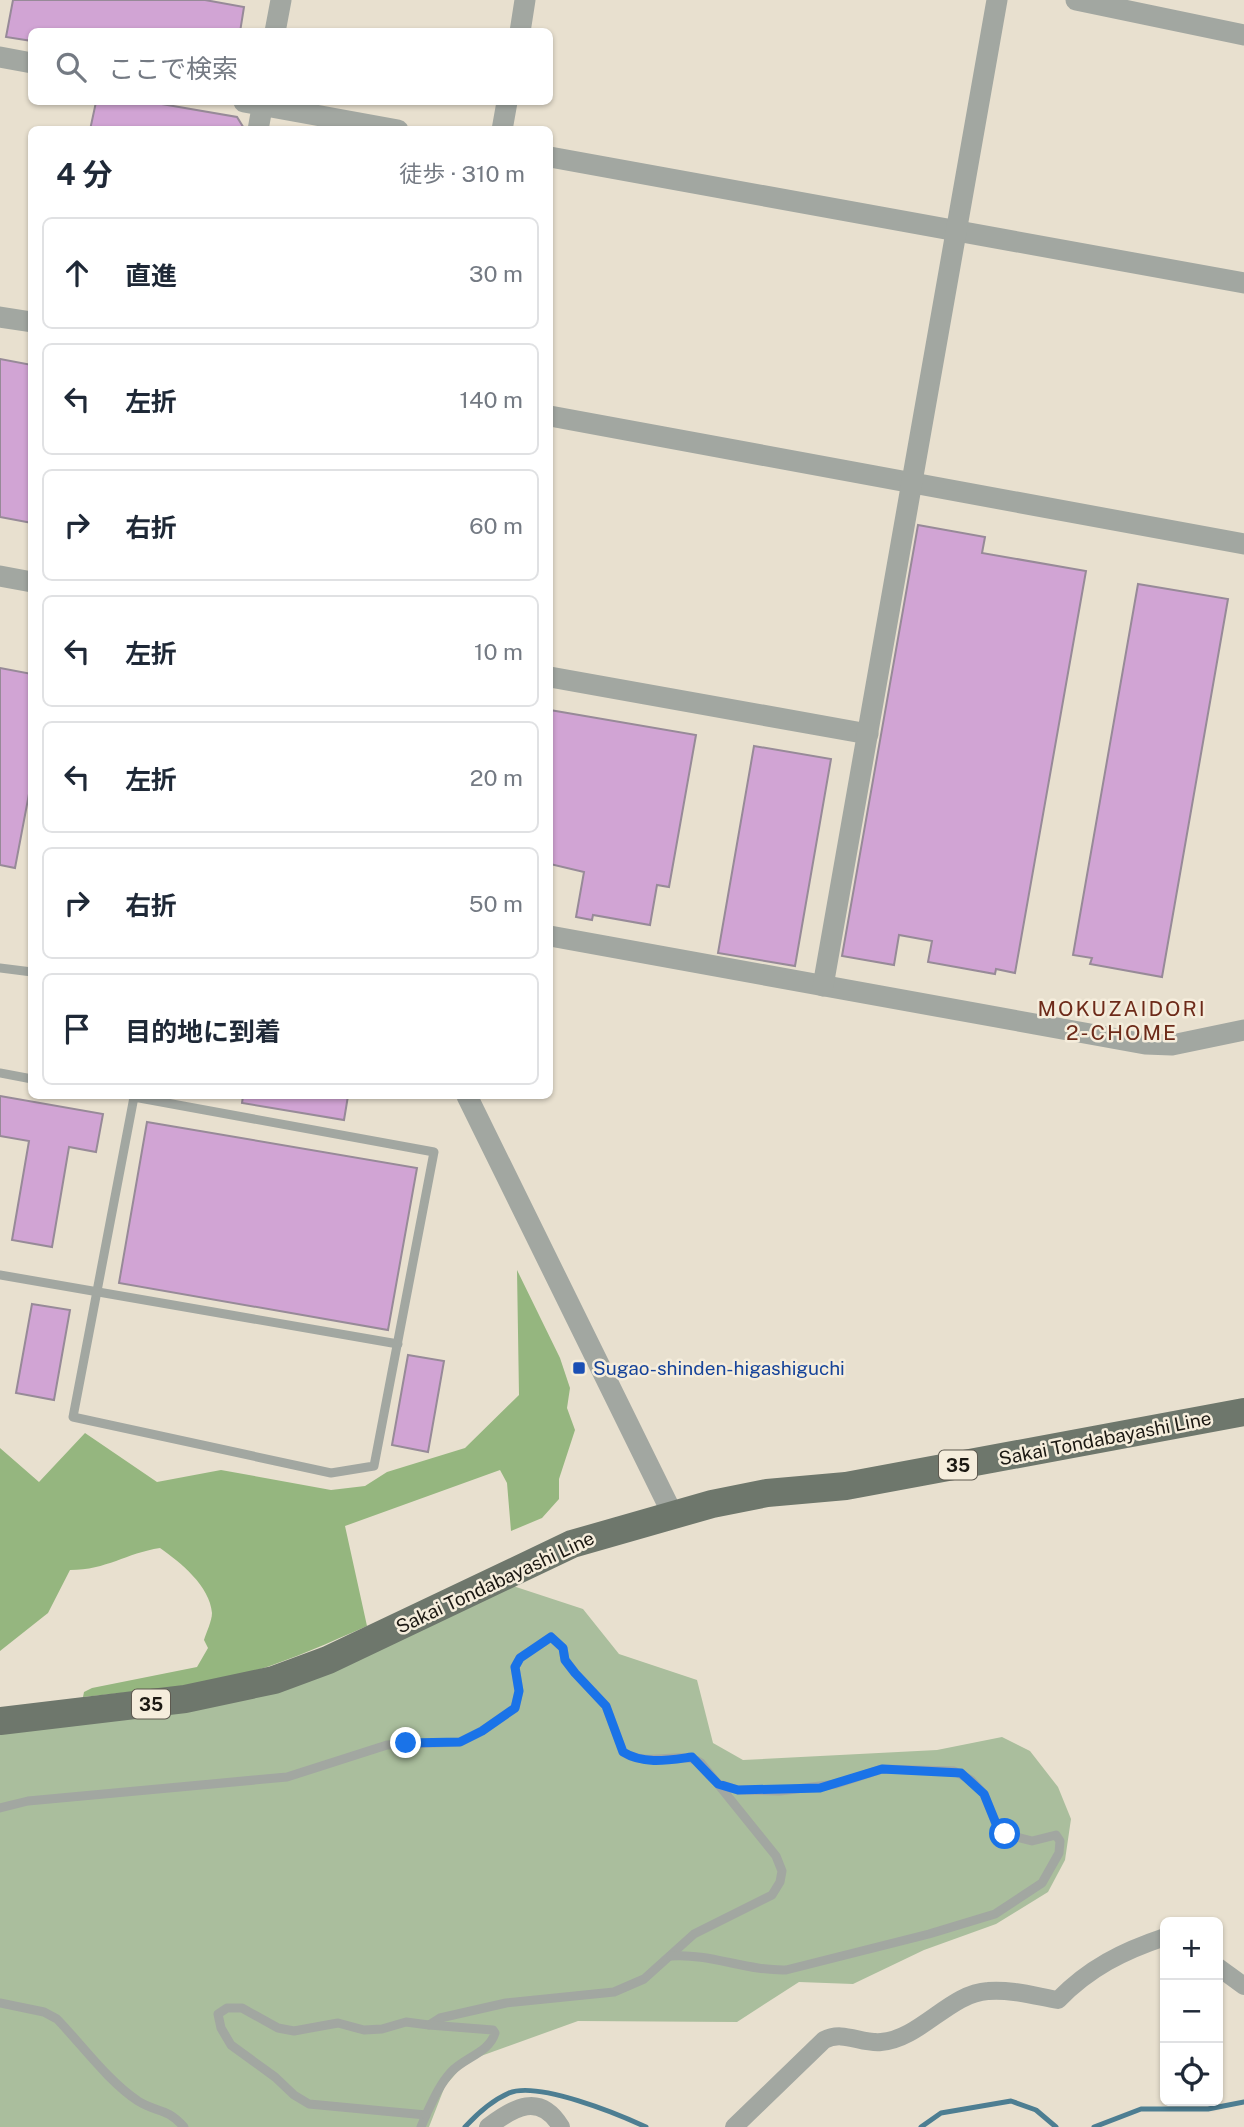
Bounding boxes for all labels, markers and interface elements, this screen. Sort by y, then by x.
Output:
search box [28,28,553,105]
icon: search [52,48,90,86]
text: ここで検索 [108,53,238,84]
text: 4 分 [56,156,112,192]
text: 徒歩 · 310 m [399,160,525,187]
icon: ahead [58,254,96,292]
text: 直進 [125,260,177,291]
text: 30 m [469,260,523,287]
icon: left [58,380,96,418]
text: 左折 [125,386,177,417]
text: 140 m [460,386,523,413]
icon: right [58,506,96,544]
text: 右折 [125,512,177,543]
text: 60 m [469,512,523,539]
icon: left [58,632,96,670]
text: 左折 [125,638,177,669]
text: 10 m [474,638,523,665]
icon: left [58,758,96,796]
text: 左折 [125,764,177,795]
text: 20 m [470,764,523,791]
icon: right [58,884,96,922]
text: 右折 [125,890,177,921]
text: 50 m [469,890,523,917]
district label: MOKUZAIDORI 2-CHOME [1037,996,1207,1045]
icon: arrive [58,1010,96,1048]
text: 目的地に到着 [125,1016,281,1047]
place label: Sugao-shinden-higashiguchi [593,1357,845,1379]
marker: Sugao-shinden-higashiguchi [571,1360,587,1376]
street label: Sakai Tondabayashi Line [997,1407,1213,1469]
road number: 35 [939,1450,977,1480]
street label: Sakai Tondabayashi Line [392,1526,598,1638]
road number: 35 [132,1689,170,1718]
route end [390,1727,421,1758]
route start [989,1818,1020,1849]
map controls [1160,1917,1223,2106]
button: + [1160,1917,1223,1980]
button: − [1160,1980,1223,2043]
button: locate [1160,2043,1223,2106]

